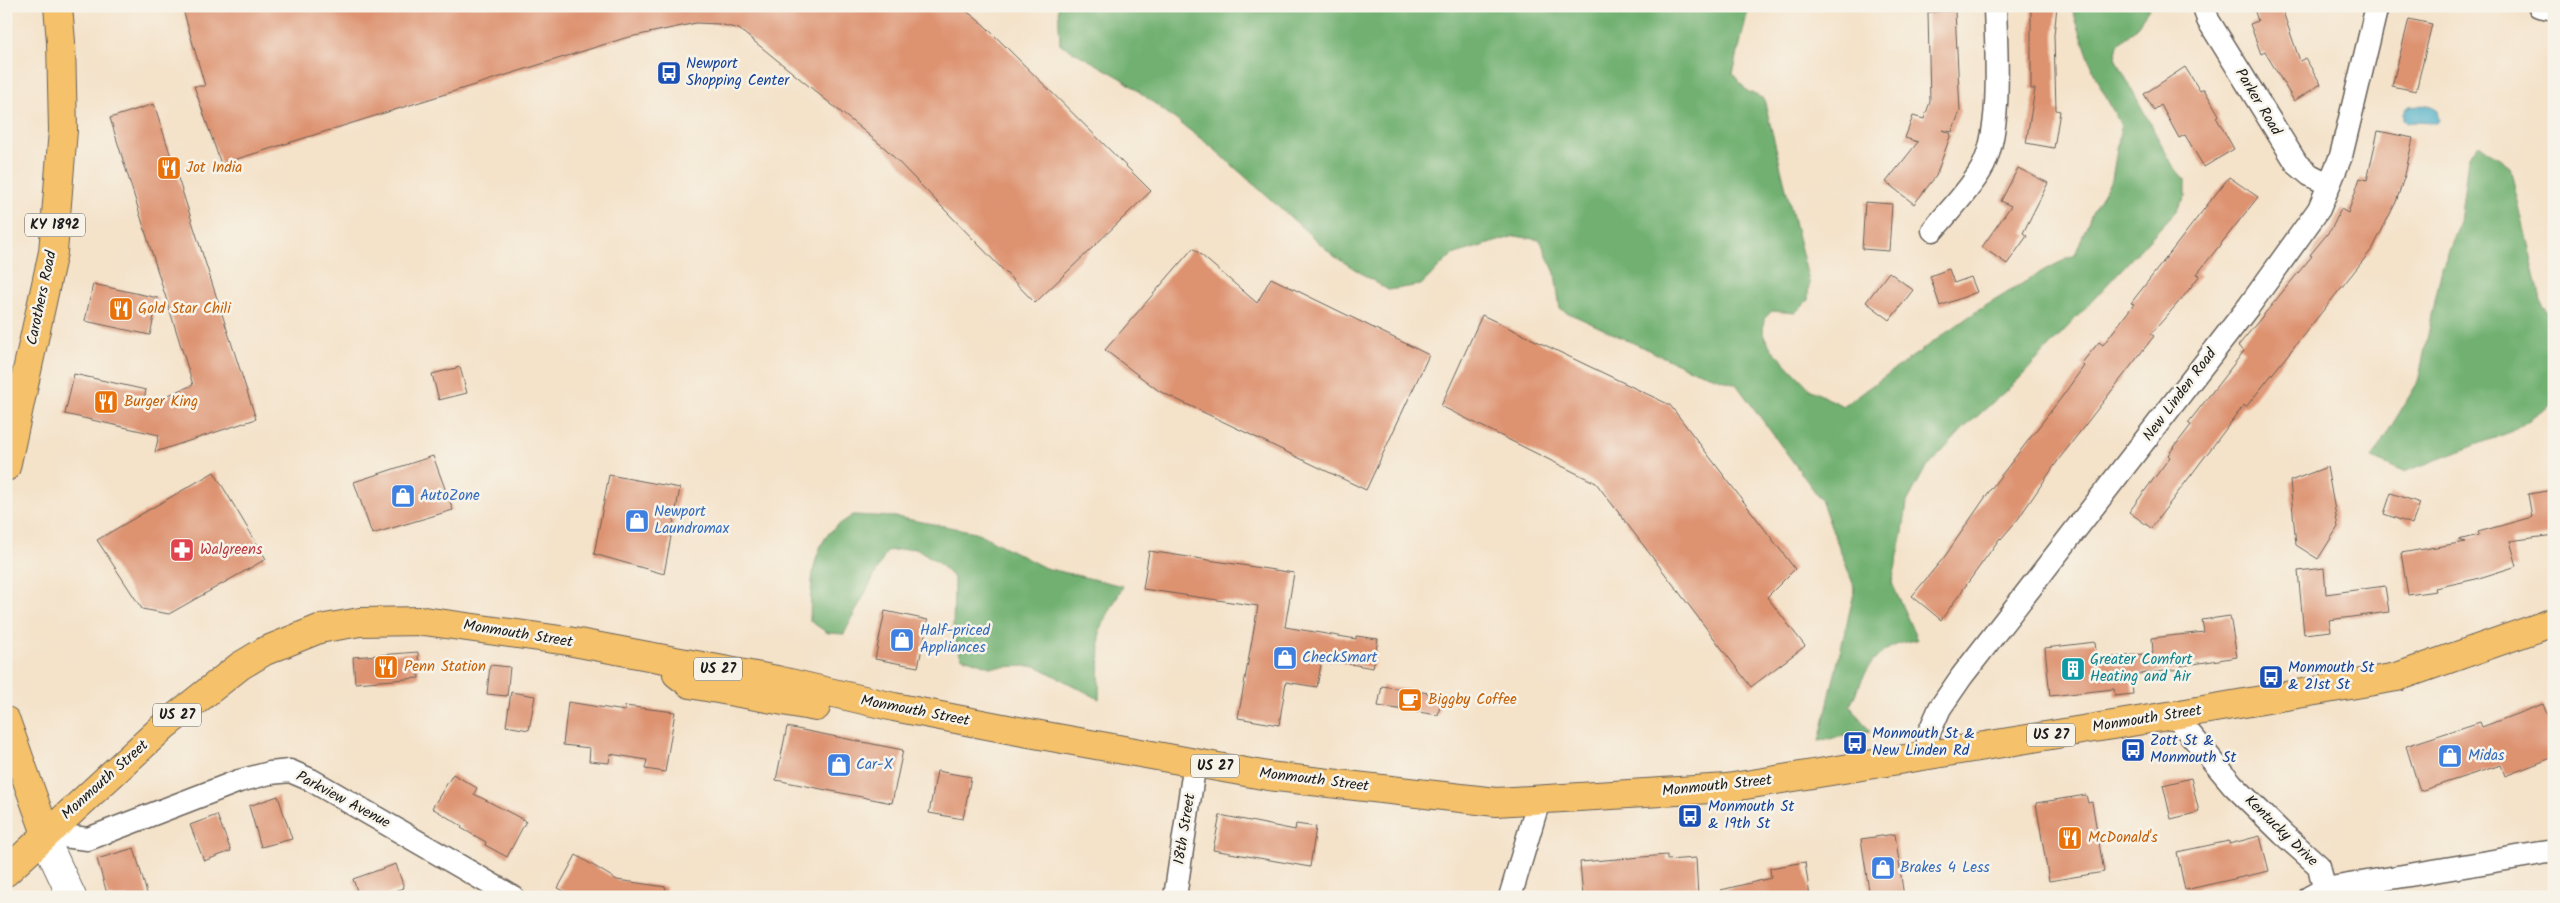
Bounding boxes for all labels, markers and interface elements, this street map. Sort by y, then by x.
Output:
place label: Newport Shopping Center [686,52,790,93]
bus stop icon: Newport Shopping Center [656,60,682,86]
street label: Parker Road [2228,64,2288,141]
restaurant icon: Jot India [156,155,182,181]
place label: Jot India [186,156,242,180]
road number: KY 1892 [25,214,85,236]
street label: Carothers Road [20,248,64,347]
restaurant icon: Gold Star Chili [108,296,134,322]
place label: Gold Star Chili [138,297,232,321]
street label: New Linden Road [2137,343,2223,447]
restaurant icon: Burger King [93,389,119,415]
place label: Burger King [124,390,198,414]
shop icon: AutoZone [390,483,416,509]
place label: AutoZone [420,484,480,508]
place label: Newport Laundromax [654,500,730,541]
shop icon: Newport Laundromax [624,508,650,534]
pharmacy icon: Walgreens [169,537,195,563]
place label: Walgreens [200,538,263,562]
street label: Monmouth Street [462,614,575,655]
place label: Half-priced Appliances [920,619,990,660]
shop icon: Half-priced Appliances [889,627,915,653]
shop icon: CheckSmart [1272,645,1298,671]
place label: CheckSmart [1302,646,1377,670]
place label: Greater Comfort Heating and Air [2090,648,2193,689]
restaurant icon: Penn Station [373,654,399,680]
place label: Penn Station [404,655,486,679]
building icon: Greater Comfort Heating and Air [2060,656,2086,682]
place label: Monmouth St & 21st St [2288,656,2374,697]
road number: US 27 [694,658,742,681]
bus stop icon: Monmouth St & 21st St [2258,664,2284,690]
cafe icon: Biggby Coffee [1397,687,1423,713]
place label: Biggby Coffee [1428,688,1517,712]
street label: Monmouth Street [858,689,972,733]
street label: Monmouth Street [2091,698,2204,739]
road number: US 27 [153,704,201,726]
place label: Monmouth St & New Linden Rd [1872,722,1975,763]
road number: US 27 [2027,724,2075,746]
place label: Zott St & Monmouth St [2150,729,2236,770]
bus stop icon: Monmouth St & New Linden Rd [1842,730,1868,756]
street label: Monmouth Street [56,734,154,826]
bus stop icon: Zott St & Monmouth St [2120,737,2146,763]
shop icon: Midas [2437,743,2463,769]
place label: Midas [2468,744,2505,768]
shop icon: Car-X [826,752,852,778]
place label: Car-X [856,753,894,777]
road number: US 27 [1191,754,1239,778]
street label: Monmouth Street [1258,761,1370,799]
street label: Parkview Avenue [291,765,395,835]
street label: Monmouth Street [1661,768,1773,804]
street label: Kentucky Drive [2239,789,2324,873]
street label: 18th Street [1168,792,1202,866]
place label: Monmouth St & 19th St [1708,795,1794,836]
bus stop icon: Monmouth St & 19th St [1677,803,1703,829]
restaurant icon: McDonald's [2057,825,2083,851]
place label: McDonald's [2088,826,2158,850]
shop icon: Brakes 4 Less [1870,855,1896,881]
place label: Brakes 4 Less [1900,856,1990,880]

